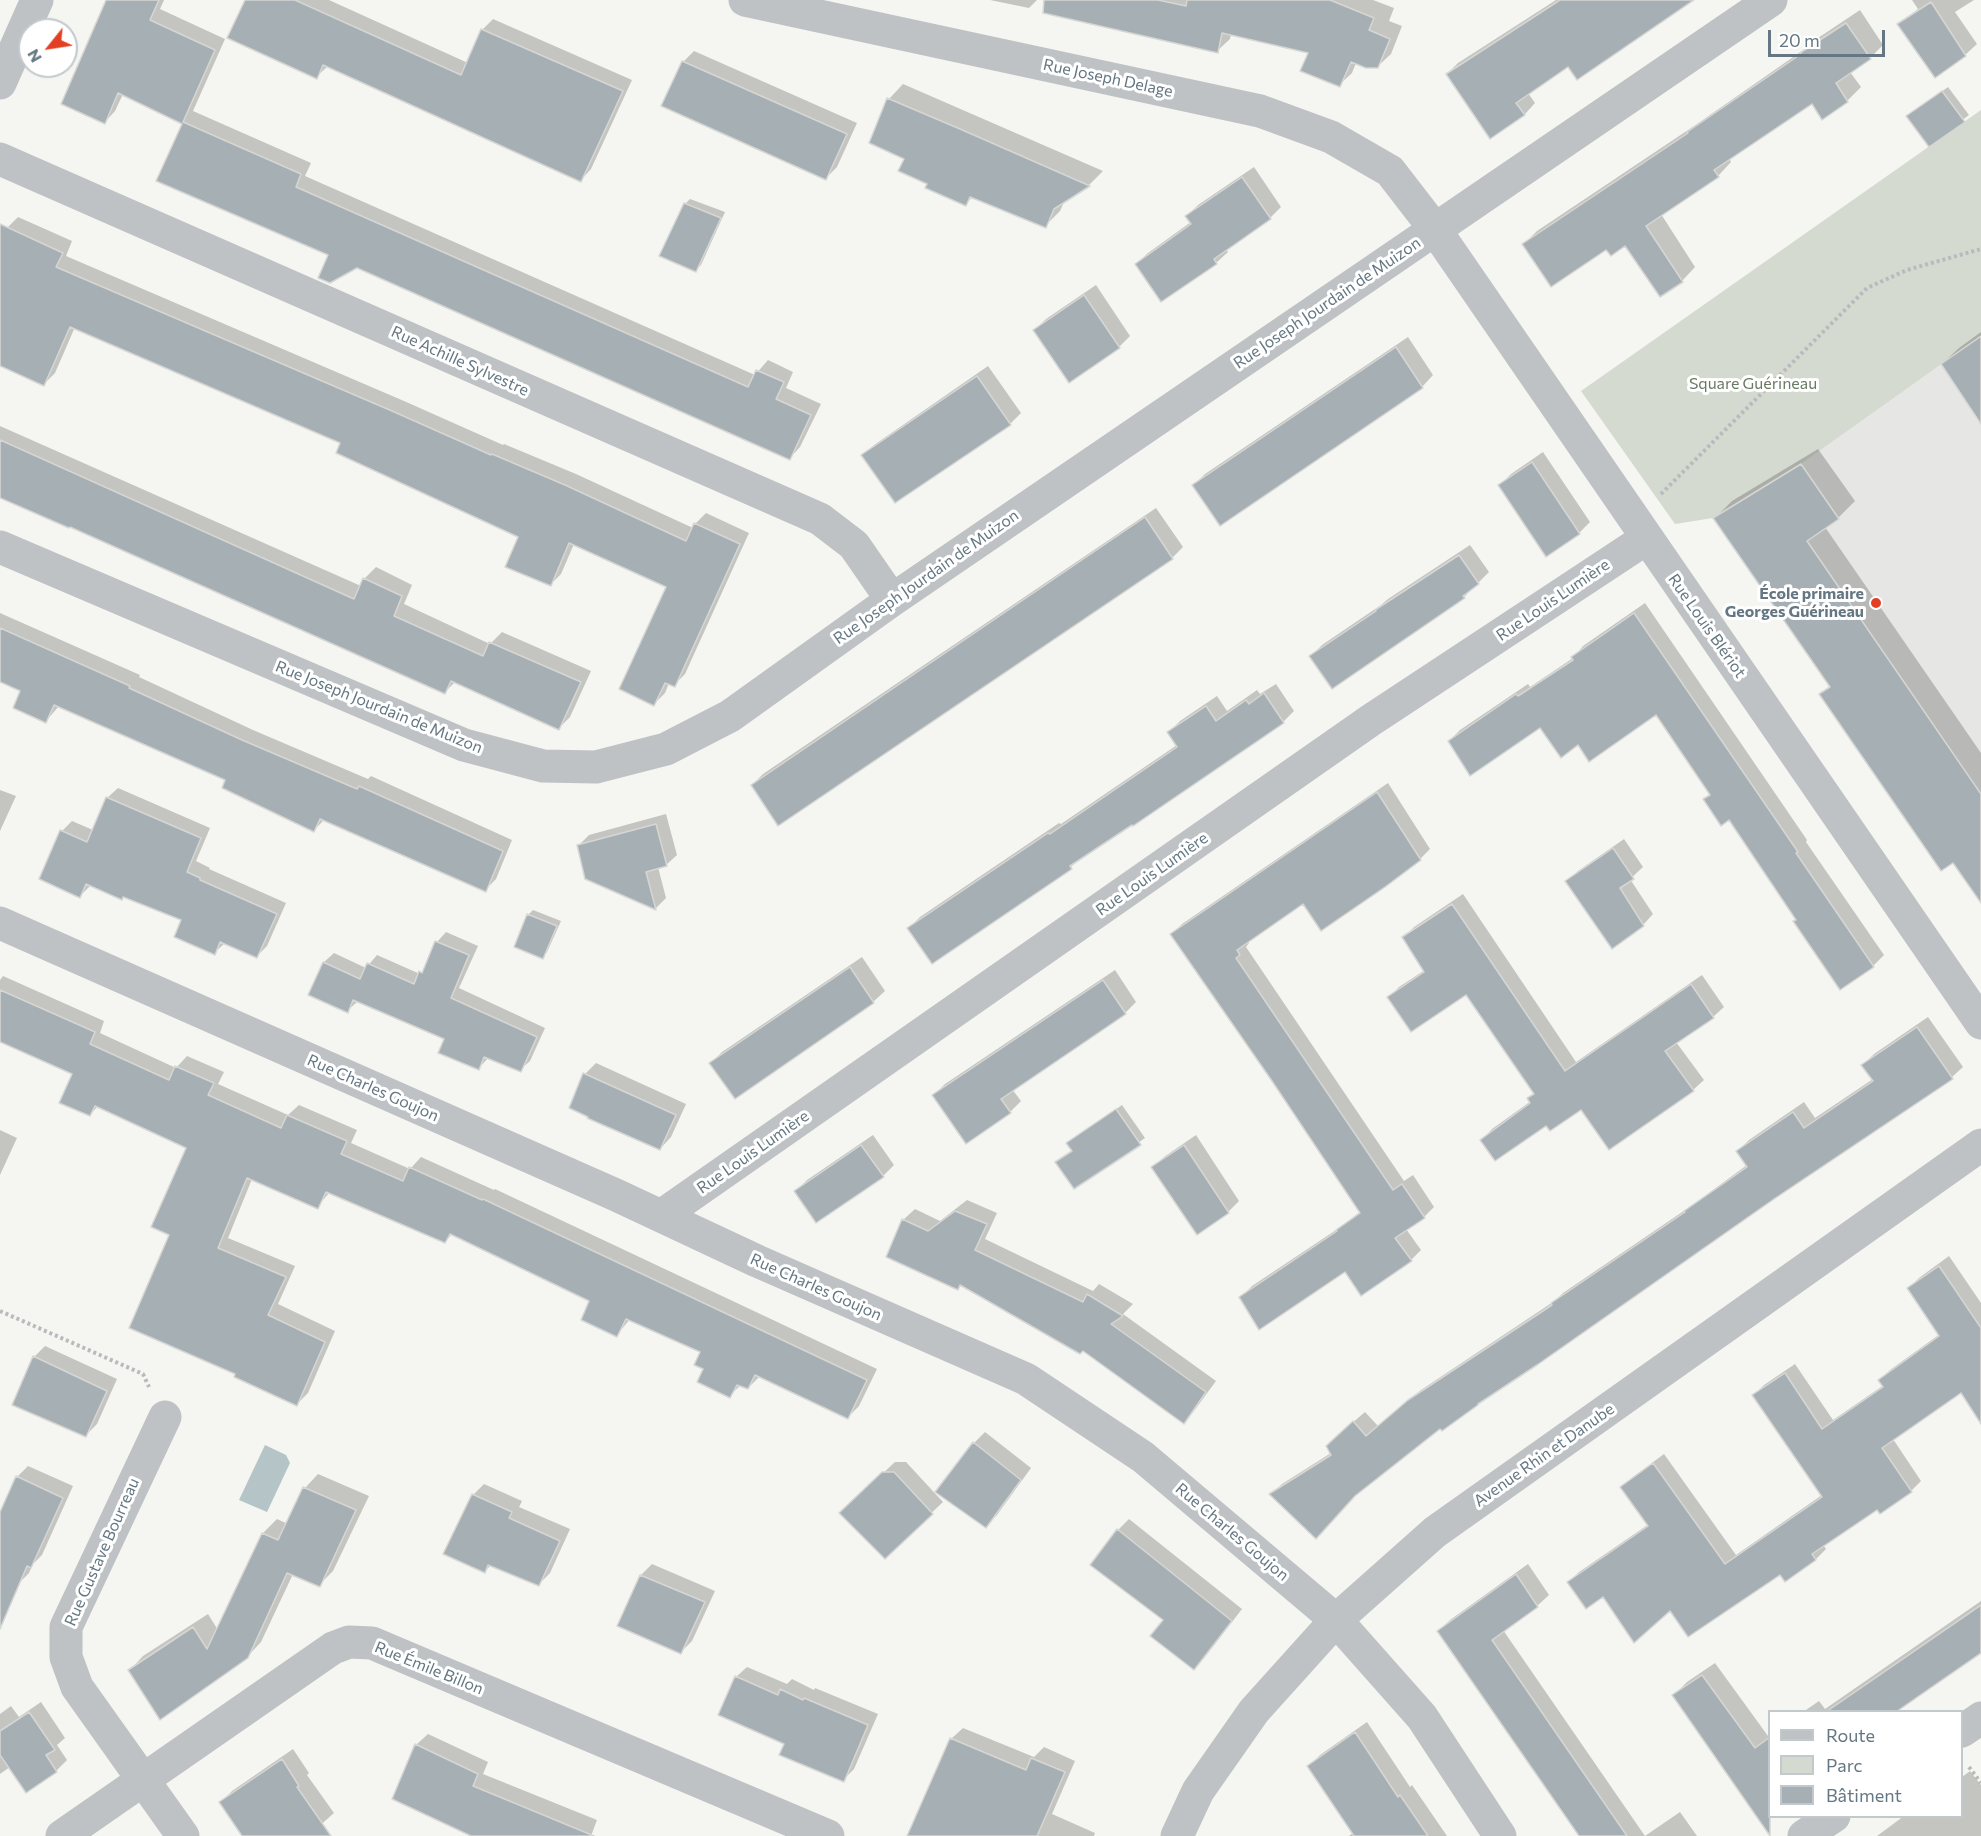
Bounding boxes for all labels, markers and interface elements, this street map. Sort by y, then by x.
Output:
north arrow [18,18,78,78]
scale bar [1771,18,1888,56]
text: 20 m [1779,29,1820,51]
text: N [22,46,45,66]
street label: Rue Joseph Delage [1041,55,1175,101]
street label: Rue Joseph Jourdain de Muizon [1230,233,1424,373]
street label: Rue Achille Sylvestre [388,322,532,400]
park label: Square Guérineau [1689,374,1817,394]
street label: Rue Joseph Jourdain de Muizon [830,506,1022,648]
street label: Rue Louis Lumière [1493,555,1613,645]
street label: Rue Louis Blériot [1664,570,1750,682]
place label: École primaire Georges Guérineau [1725,584,1864,622]
marker: École primaire Georges Guérineau [1869,596,1883,610]
street label: Rue Joseph Jourdain de Muizon [273,657,485,757]
street label: Rue Louis Lumière [1092,828,1212,920]
street label: Rue Charles Goujon [304,1050,442,1126]
street label: Rue Louis Lumière [693,1106,813,1198]
street label: Rue Charles Goujon [747,1249,885,1325]
street label: Avenue Rhin et Danube [1470,1399,1618,1511]
street label: Rue Gustave Bourreau [61,1475,143,1629]
street label: Rue Charles Goujon [1172,1479,1292,1585]
street label: Rue Émile Billon [372,1637,486,1699]
legend [1768,1710,1963,1818]
text: Route [1826,1724,1875,1746]
text: Parc [1826,1754,1863,1776]
text: Bâtiment [1826,1784,1902,1806]

